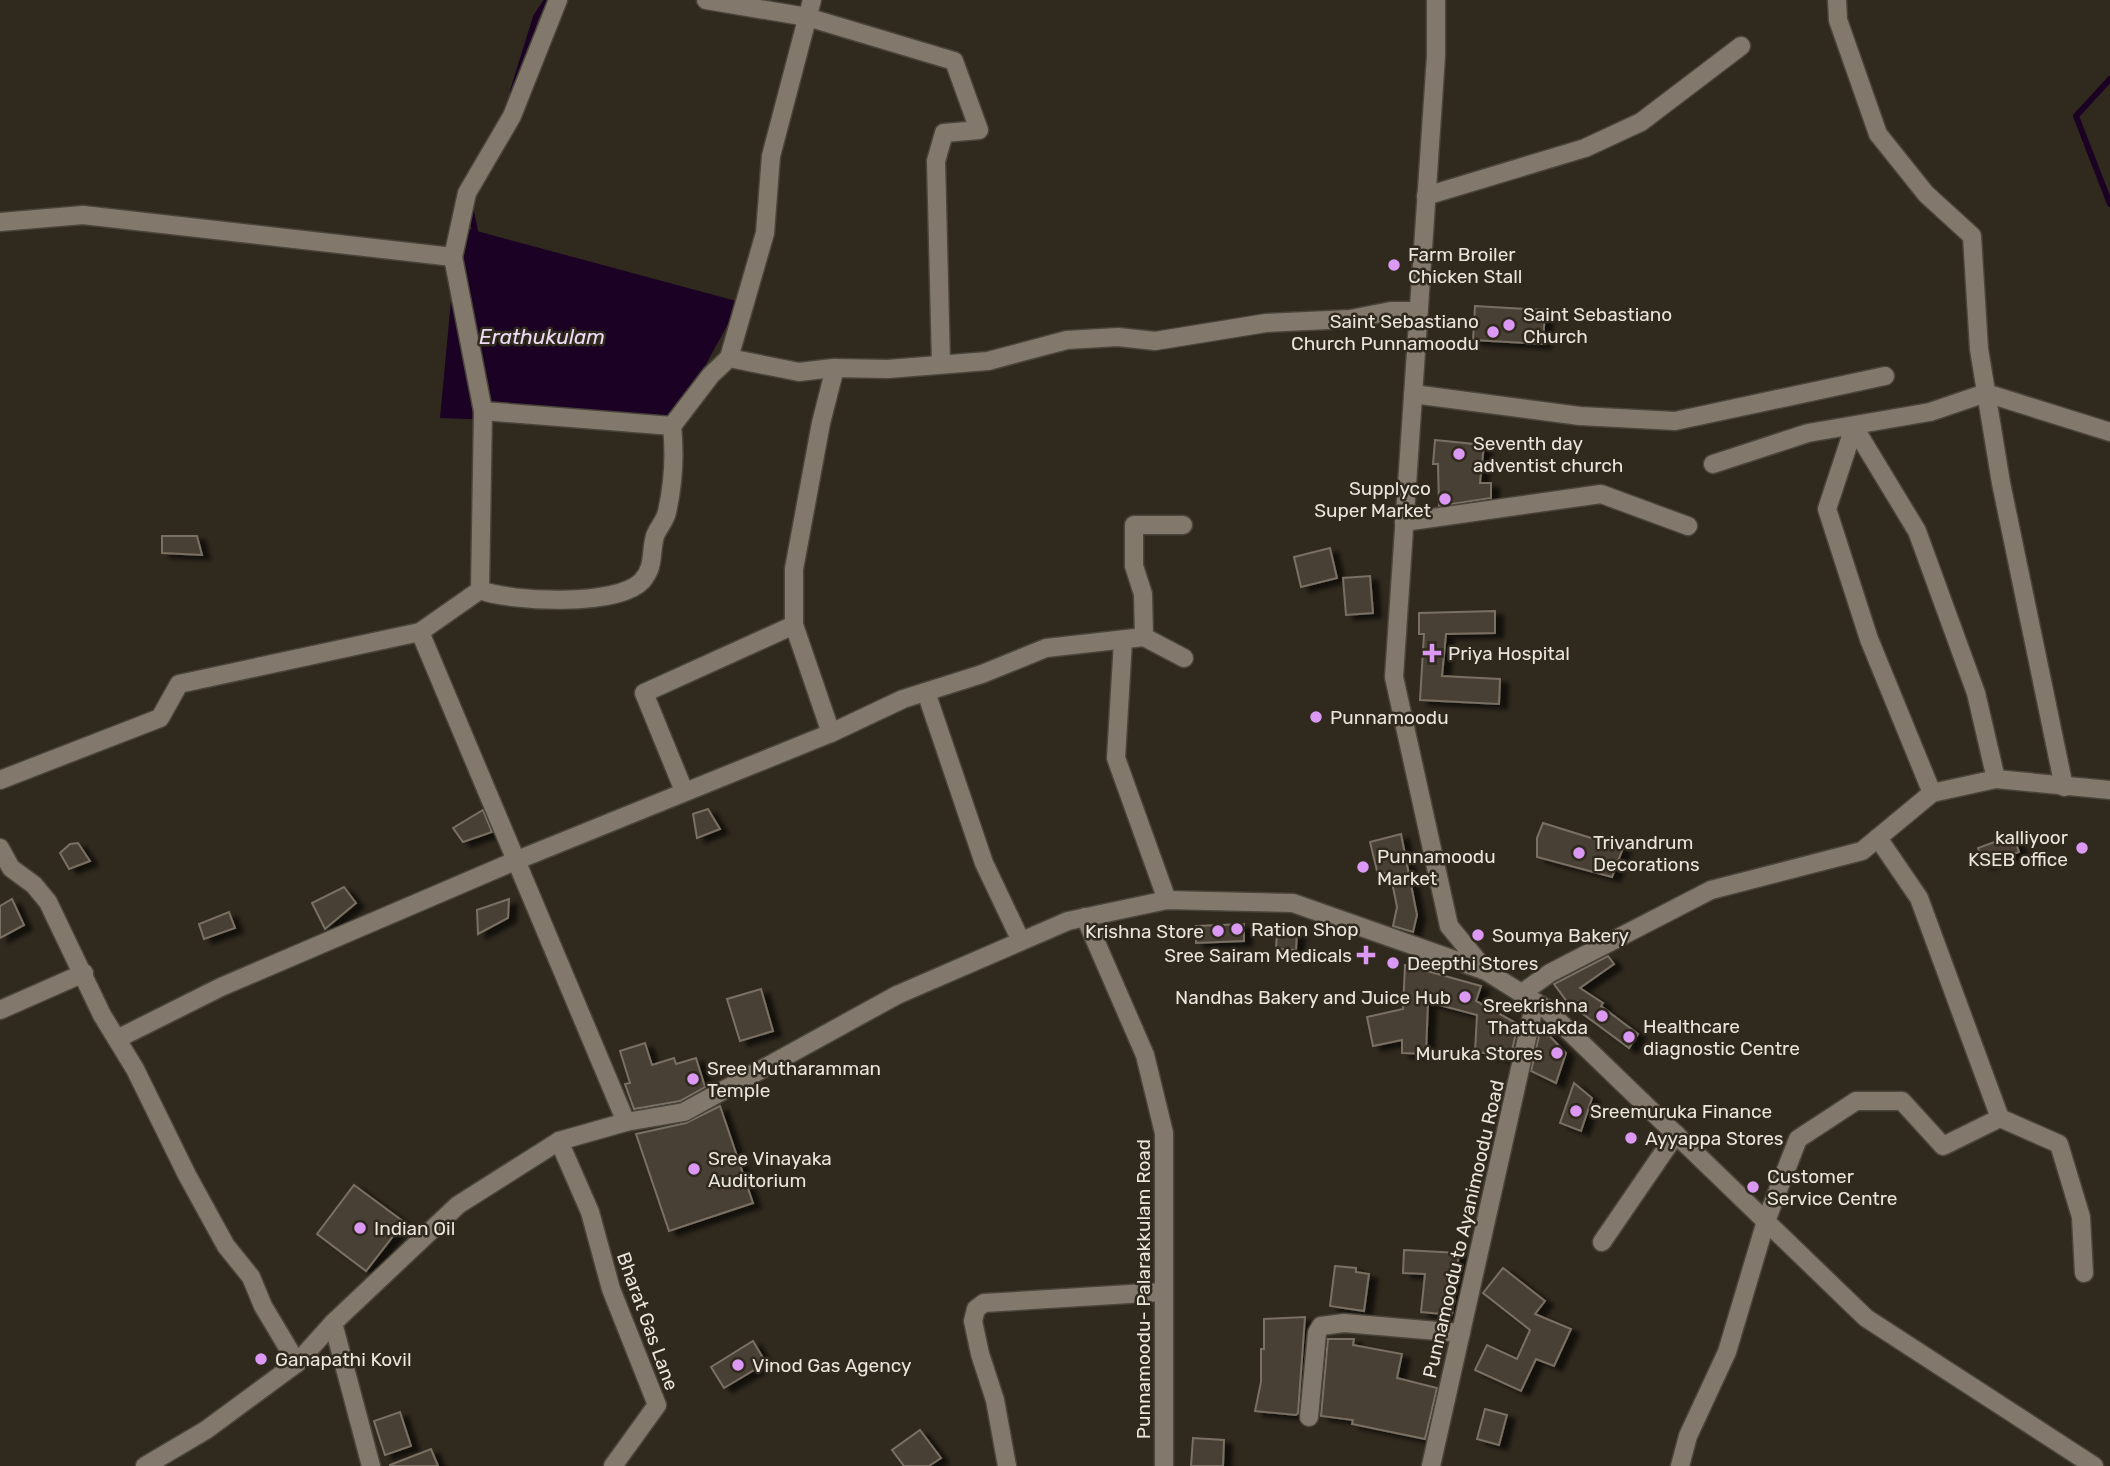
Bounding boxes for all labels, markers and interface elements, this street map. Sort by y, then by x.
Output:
place label: Farm Broiler Chicken Stall [1408,243,1522,288]
marker: Farm Broiler Chicken Stall [1386,257,1402,273]
place label: Saint Sebastiano Church [1523,303,1672,348]
place label: Saint Sebastiano Church Punnamoodu [1291,310,1479,355]
marker: Saint Sebastiano Church [1501,317,1517,333]
water label: Erathukulam [479,324,605,349]
marker: Saint Sebastiano Church Punnamoodu [1485,324,1501,340]
place label: Seventh day adventist church [1473,432,1623,477]
marker: Seventh day adventist church [1451,446,1467,462]
place label: Supplyco Super Market [1314,477,1432,522]
marker: Supplyco Super Market [1437,491,1453,507]
place label: Priya Hospital [1448,642,1570,665]
marker: Priya Hospital [1422,643,1442,663]
place label: Punnamoodu [1330,706,1449,729]
marker: Punnamoodu [1308,709,1324,725]
place label: kalliyoor KSEB office [1968,826,2069,871]
place label: Trivandrum Decorations [1593,831,1700,876]
marker: kalliyoor KSEB office [2074,840,2090,856]
place label: Punnamoodu Market [1377,845,1496,890]
marker: Trivandrum Decorations [1571,845,1587,861]
marker: Punnamoodu Market [1355,859,1371,875]
place label: Ration Shop [1251,918,1359,941]
place label: Krishna Store [1085,920,1204,943]
marker: Ration Shop [1229,921,1245,937]
marker: Krishna Store [1210,923,1226,939]
place label: Soumya Bakery [1492,924,1629,947]
marker: Soumya Bakery [1470,927,1486,943]
place label: Sree Sairam Medicals [1164,944,1352,967]
marker: Sree Sairam Medicals [1358,947,1374,963]
place label: Deepthi Stores [1407,952,1538,975]
marker: Deepthi Stores [1385,955,1401,971]
place label: Nandhas Bakery and Juice Hub [1175,986,1451,1009]
marker: Nandhas Bakery and Juice Hub [1457,989,1473,1005]
place label: Sreekrishna Thattuakda [1483,994,1588,1039]
marker: Sreekrishna Thattuakda [1594,1008,1610,1024]
place label: Healthcare diagnostic Centre [1643,1015,1800,1060]
marker: Healthcare diagnostic Centre [1621,1029,1637,1045]
place label: Muruka Stores [1416,1042,1543,1065]
marker: Muruka Stores [1549,1045,1565,1061]
place label: Sree Mutharamman Temple [707,1057,881,1102]
marker: Sree Mutharamman Temple [685,1071,701,1087]
street label: Punnamoodu to Ayanimoodu Road [1418,1078,1509,1380]
place label: Sreemuruka Finance [1590,1100,1772,1123]
marker: Sreemuruka Finance [1568,1103,1584,1119]
place label: Ayyappa Stores [1645,1127,1784,1150]
marker: Ayyappa Stores [1623,1130,1639,1146]
street label: Punnamoodu- Palarakkulam Road [1132,1139,1155,1439]
place label: Sree Vinayaka Auditorium [708,1147,832,1192]
marker: Sree Vinayaka Auditorium [686,1161,702,1177]
place label: Customer Service Centre [1767,1165,1897,1210]
marker: Customer Service Centre [1745,1179,1761,1195]
place label: Indian Oil [374,1217,455,1240]
marker: Indian Oil [352,1220,368,1236]
street label: Bharat Gas Lane [612,1249,683,1393]
place label: Ganapathi Kovil [275,1348,412,1371]
marker: Ganapathi Kovil [253,1351,269,1367]
place label: Vinod Gas Agency [752,1354,911,1377]
marker: Vinod Gas Agency [730,1357,746,1373]

